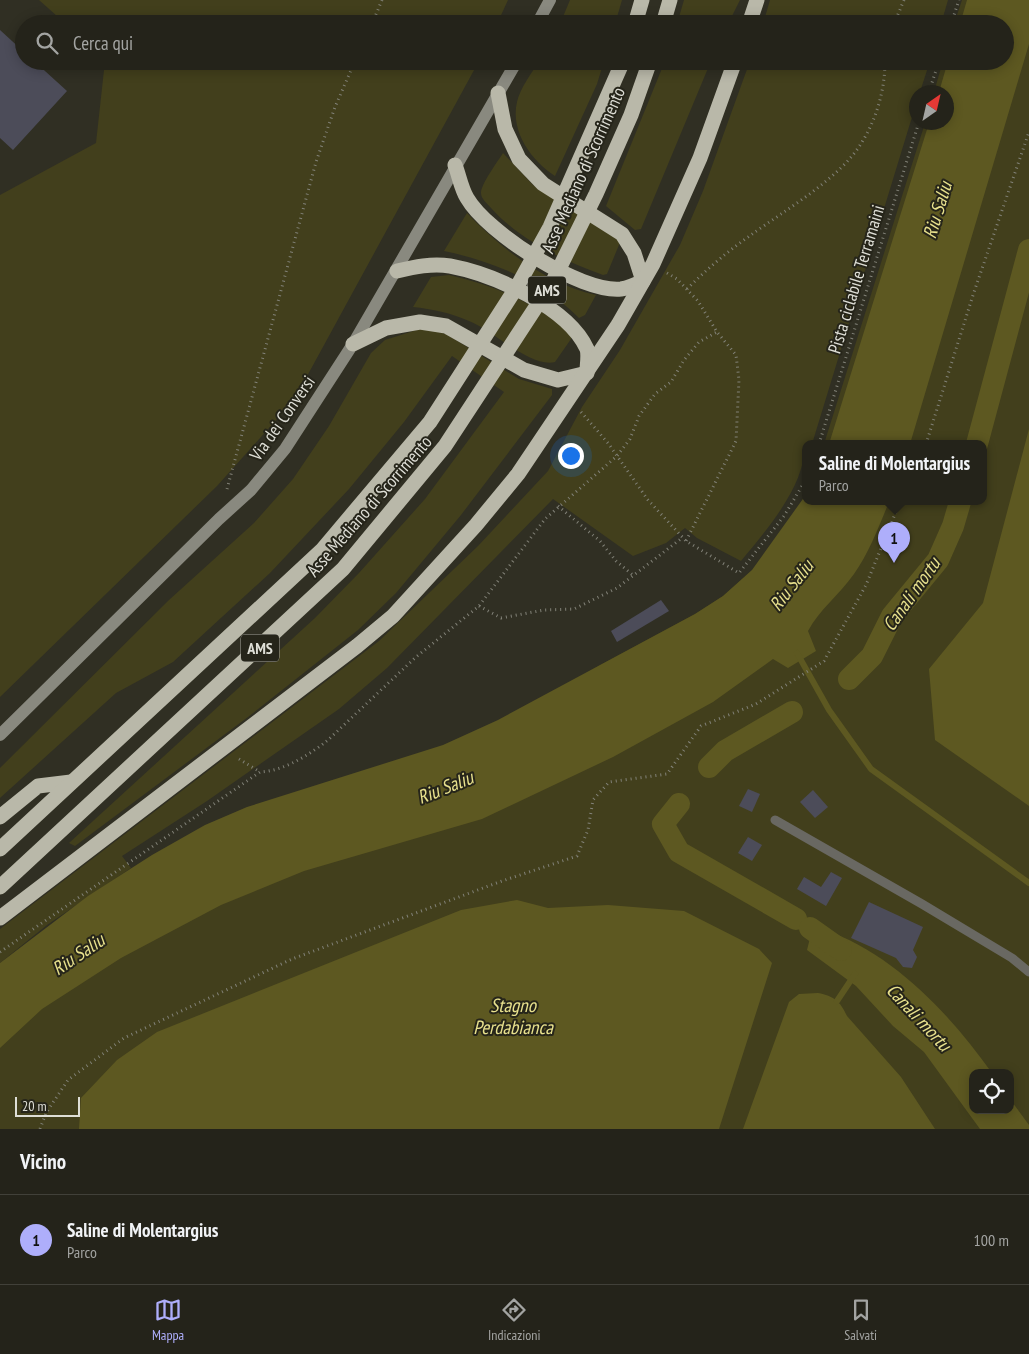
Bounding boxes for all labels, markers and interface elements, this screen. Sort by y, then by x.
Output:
search box [15,15,1014,70]
icon: search [33,29,61,57]
text: Cerca qui [73,31,133,55]
street label: Asse Mediano di Scorrimento [536,83,630,257]
north arrow [909,85,954,130]
water label: Riu Saliu [917,177,957,241]
street label: Pista ciclabile Terramaini [822,202,890,356]
road number: AMS [528,276,566,304]
street label: Via dei Conversi [244,371,320,466]
street label: Asse Mediano di Scorrimento [301,430,437,581]
popup [802,440,987,505]
your location [558,443,584,469]
text: Saline di Molentargius [819,451,970,475]
text: Parco [819,475,849,495]
pin: 1 [878,522,910,563]
water label: Canali mortu [877,551,946,635]
water label: Riu Saliu [764,553,819,615]
road number: AMS [241,634,279,661]
water label: Riu Saliu [414,764,478,809]
water label: Riu Saliu [47,927,110,980]
water label: Canali mortu [881,978,958,1057]
water label: Stagno Perdabianca [473,993,554,1039]
map controls [969,1069,1014,1114]
button: locate [969,1069,1014,1114]
scale bar [15,1094,80,1117]
text: 20 m [22,1097,47,1115]
text: Vicino [20,1148,66,1175]
text: Saline di Molentargius [67,1218,218,1242]
text: 1 [32,1230,40,1250]
text: 100 m [974,1230,1009,1250]
text: Parco [67,1242,97,1262]
tab: Mappa [152,1296,184,1344]
tab: Indicazioni [488,1296,540,1344]
tab: Salvati [844,1296,877,1344]

